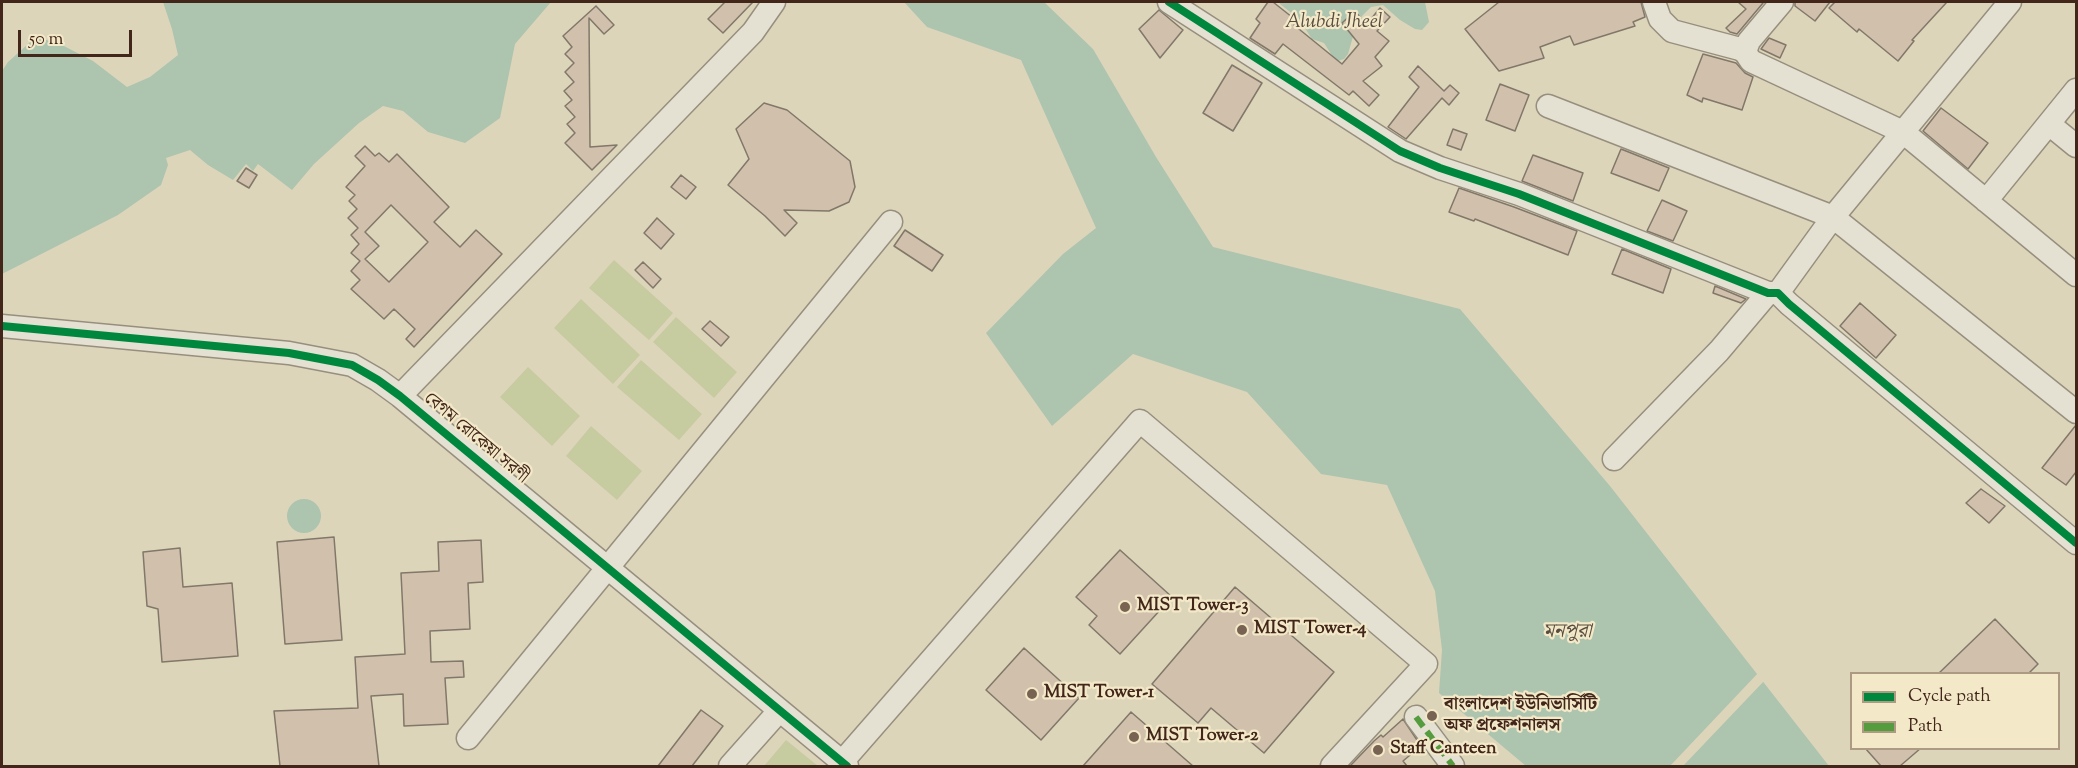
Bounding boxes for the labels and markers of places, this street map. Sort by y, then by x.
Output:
place label: MIST Tower-3 [1137,596,1249,618]
marker: MIST Tower-3 [1118,600,1132,614]
place label: MIST Tower-4 [1254,619,1366,641]
marker: MIST Tower-4 [1235,623,1249,637]
place label: MIST Tower-1 [1044,683,1154,705]
marker: MIST Tower-1 [1025,687,1039,701]
place label: বাংলাদেশ ইউনিভার্সিটি অফ প্রফেশনালস [1444,695,1597,738]
marker: বাংলাদেশ ইউনিভার্সিটি অফ প্রফেশনালস [1425,709,1439,723]
place label: MIST Tower-2 [1146,726,1258,748]
marker: MIST Tower-2 [1127,730,1141,744]
place label: Staff Canteen [1390,739,1497,761]
marker: Staff Canteen [1371,743,1385,757]

